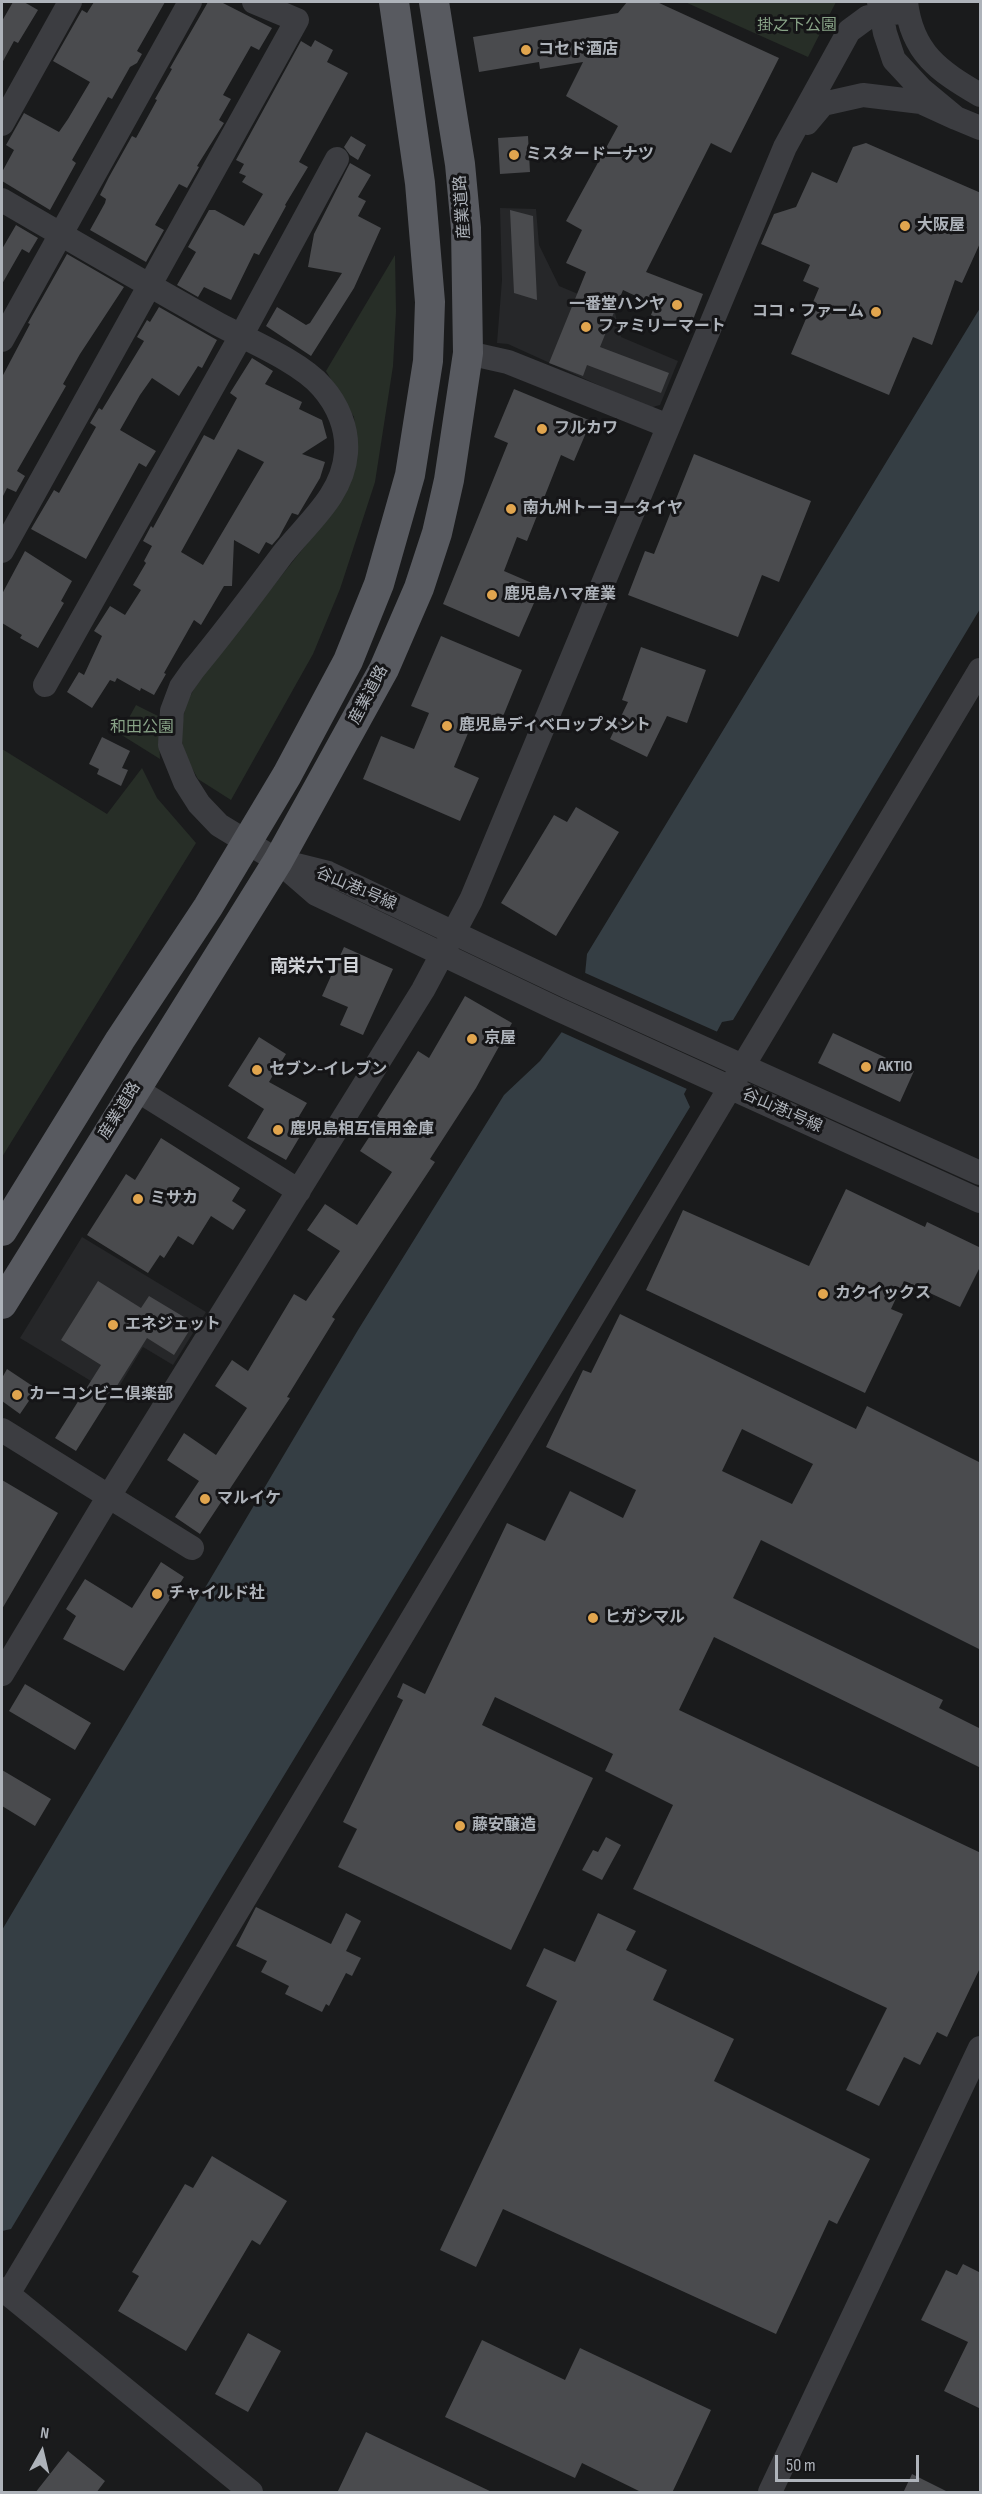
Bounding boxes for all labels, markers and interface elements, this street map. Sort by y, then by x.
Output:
park label: 掛之下公園 [757,16,837,36]
place label: コセド酒店 [538,40,618,60]
marker: コセド酒店 [519,43,533,57]
place label: ミスタードーナツ [526,145,654,165]
marker: ミスタードーナツ [507,148,521,162]
street label: 産業道路 [451,174,475,240]
place label: 大阪屋 [917,216,965,236]
marker: 大阪屋 [898,219,912,233]
place label: 一番堂ハンヤ [569,295,665,315]
marker: 一番堂ハンヤ [670,298,684,312]
place label: ココ・ファーム [752,302,864,322]
marker: ココ・ファーム [869,305,883,319]
place label: ファミリーマート [598,317,726,337]
marker: ファミリーマート [579,320,593,334]
place label: フルカワ [554,419,618,439]
marker: フルカワ [535,422,549,436]
place label: 南九州トーヨータイヤ [523,499,683,519]
marker: 南九州トーヨータイヤ [504,502,518,516]
place label: 鹿児島ハマ産業 [504,585,616,605]
marker: 鹿児島ハマ産業 [485,588,499,602]
street label: 産業道路 [346,662,392,728]
place label: 鹿児島ディベロップメント [459,716,651,736]
park label: 和田公園 [110,718,174,738]
marker: 鹿児島ディベロップメント [440,719,454,733]
street label: 谷山港1号線 [313,863,399,915]
district label: 南栄六丁目 [270,956,360,978]
place label: 京屋 [484,1029,516,1049]
marker: 京屋 [465,1032,479,1046]
place label: AKTIO [878,1057,912,1077]
place label: セブン-イレブン [269,1060,387,1080]
marker: AKTIO [859,1060,873,1074]
marker: セブン-イレブン [250,1063,264,1077]
street label: 産業道路 [95,1079,145,1143]
street label: 谷山港1号線 [739,1085,825,1137]
place label: 鹿児島相互信用金庫 [290,1120,434,1140]
marker: 鹿児島相互信用金庫 [271,1123,285,1137]
place label: ミサカ [150,1189,198,1209]
marker: ミサカ [131,1192,145,1206]
place label: カクイックス [835,1284,931,1304]
marker: カクイックス [816,1287,830,1301]
place label: エネジェット [125,1315,221,1335]
marker: エネジェット [106,1318,120,1332]
place label: カーコンビニ倶楽部 [29,1385,173,1405]
marker: カーコンビニ倶楽部 [10,1388,24,1402]
place label: マルイケ [217,1489,281,1509]
marker: マルイケ [198,1492,212,1506]
place label: チャイルド社 [169,1584,265,1604]
marker: チャイルド社 [150,1587,164,1601]
place label: ヒガシマル [605,1608,685,1628]
marker: ヒガシマル [586,1611,600,1625]
place label: 藤安醸造 [472,1816,536,1836]
marker: 藤安醸造 [453,1819,467,1833]
north arrow [12,2422,72,2482]
text: N [39,2424,50,2444]
scale bar [778,2443,922,2481]
text: 50 m [786,2455,816,2476]

